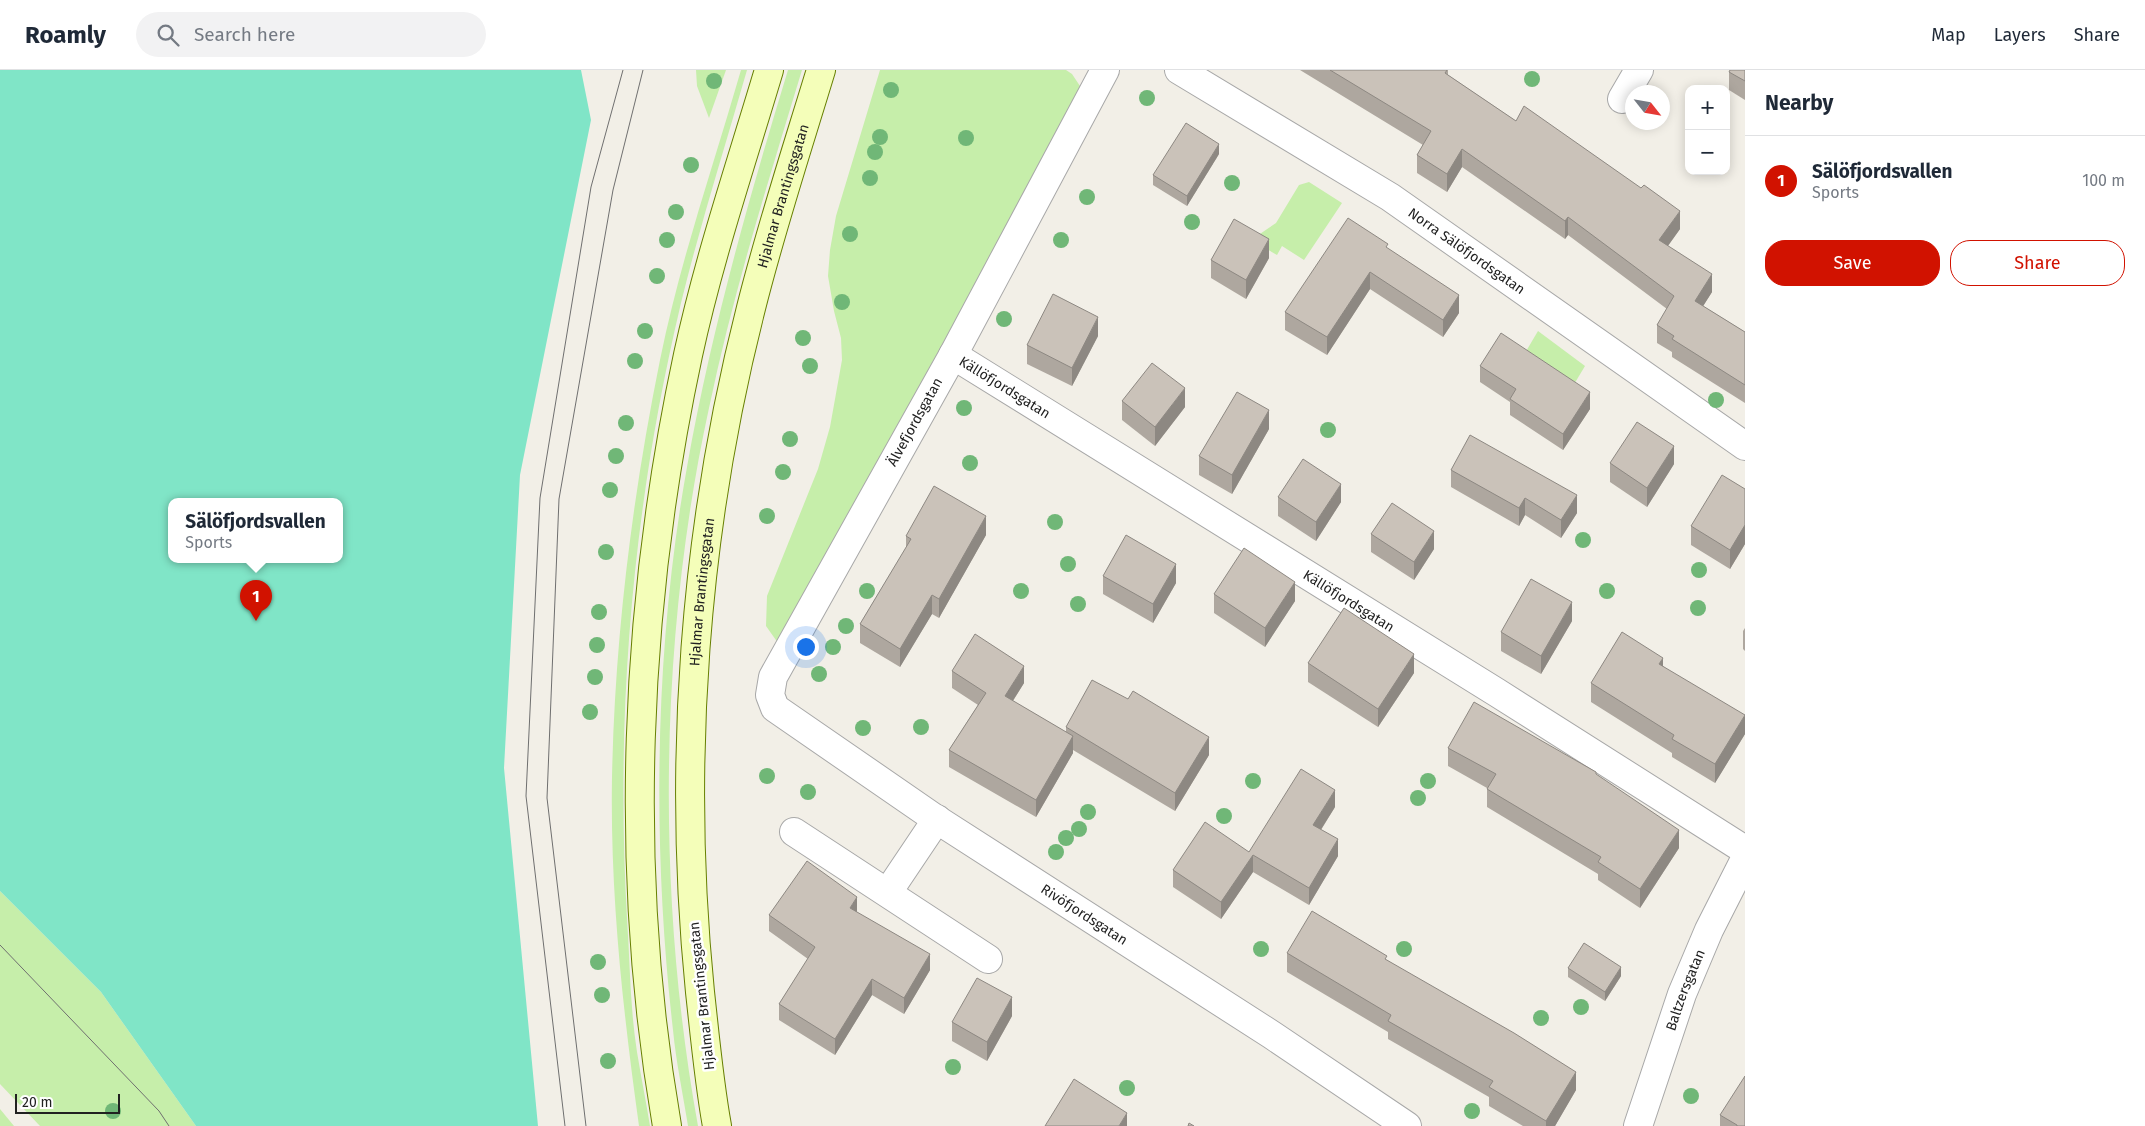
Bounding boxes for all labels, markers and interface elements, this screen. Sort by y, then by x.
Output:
search box [136,12,486,57]
text: Roamly [25,21,106,49]
icon: search [154,21,182,49]
text: Search here [194,23,295,46]
text: Map [1931,24,1966,46]
text: Layers [1994,24,2046,46]
text: Share [2074,24,2120,46]
north arrow [1625,85,1670,130]
map controls [1685,85,1730,175]
button: + [1685,85,1730,130]
text: Nearby [1765,90,1833,116]
street label: Hjalmar Brantingsgatan [753,122,812,270]
button: − [1685,130,1730,175]
text: Sälöfjordsvallen [1812,160,1952,183]
text: 1 [1777,171,1785,190]
text: 100 m [2082,171,2125,190]
text: Sports [1812,183,1859,202]
street label: Norra Sälöfjordsgatan [1405,204,1528,298]
button: Save [1765,240,1940,286]
button: Share [1950,240,2125,286]
street label: Källöfjordsgatan [956,352,1054,422]
street label: Älvefjordsgatan [884,375,946,469]
popup [168,498,343,563]
text: Sälöfjordsvallen [185,510,326,533]
street label: Hjalmar Brantingsgatan [686,516,718,667]
text: Sports [185,533,232,552]
street label: Källöfjordsgatan [1300,566,1398,635]
pin: 1 [240,580,272,621]
your location [793,634,819,660]
street label: Rivöfjordsgatan [1038,880,1131,948]
street label: Hjalmar Brantingsgatan [686,921,718,1071]
street label: Baltzersgatan [1662,947,1708,1033]
scale bar [15,1091,120,1114]
text: 20 m [22,1094,52,1111]

